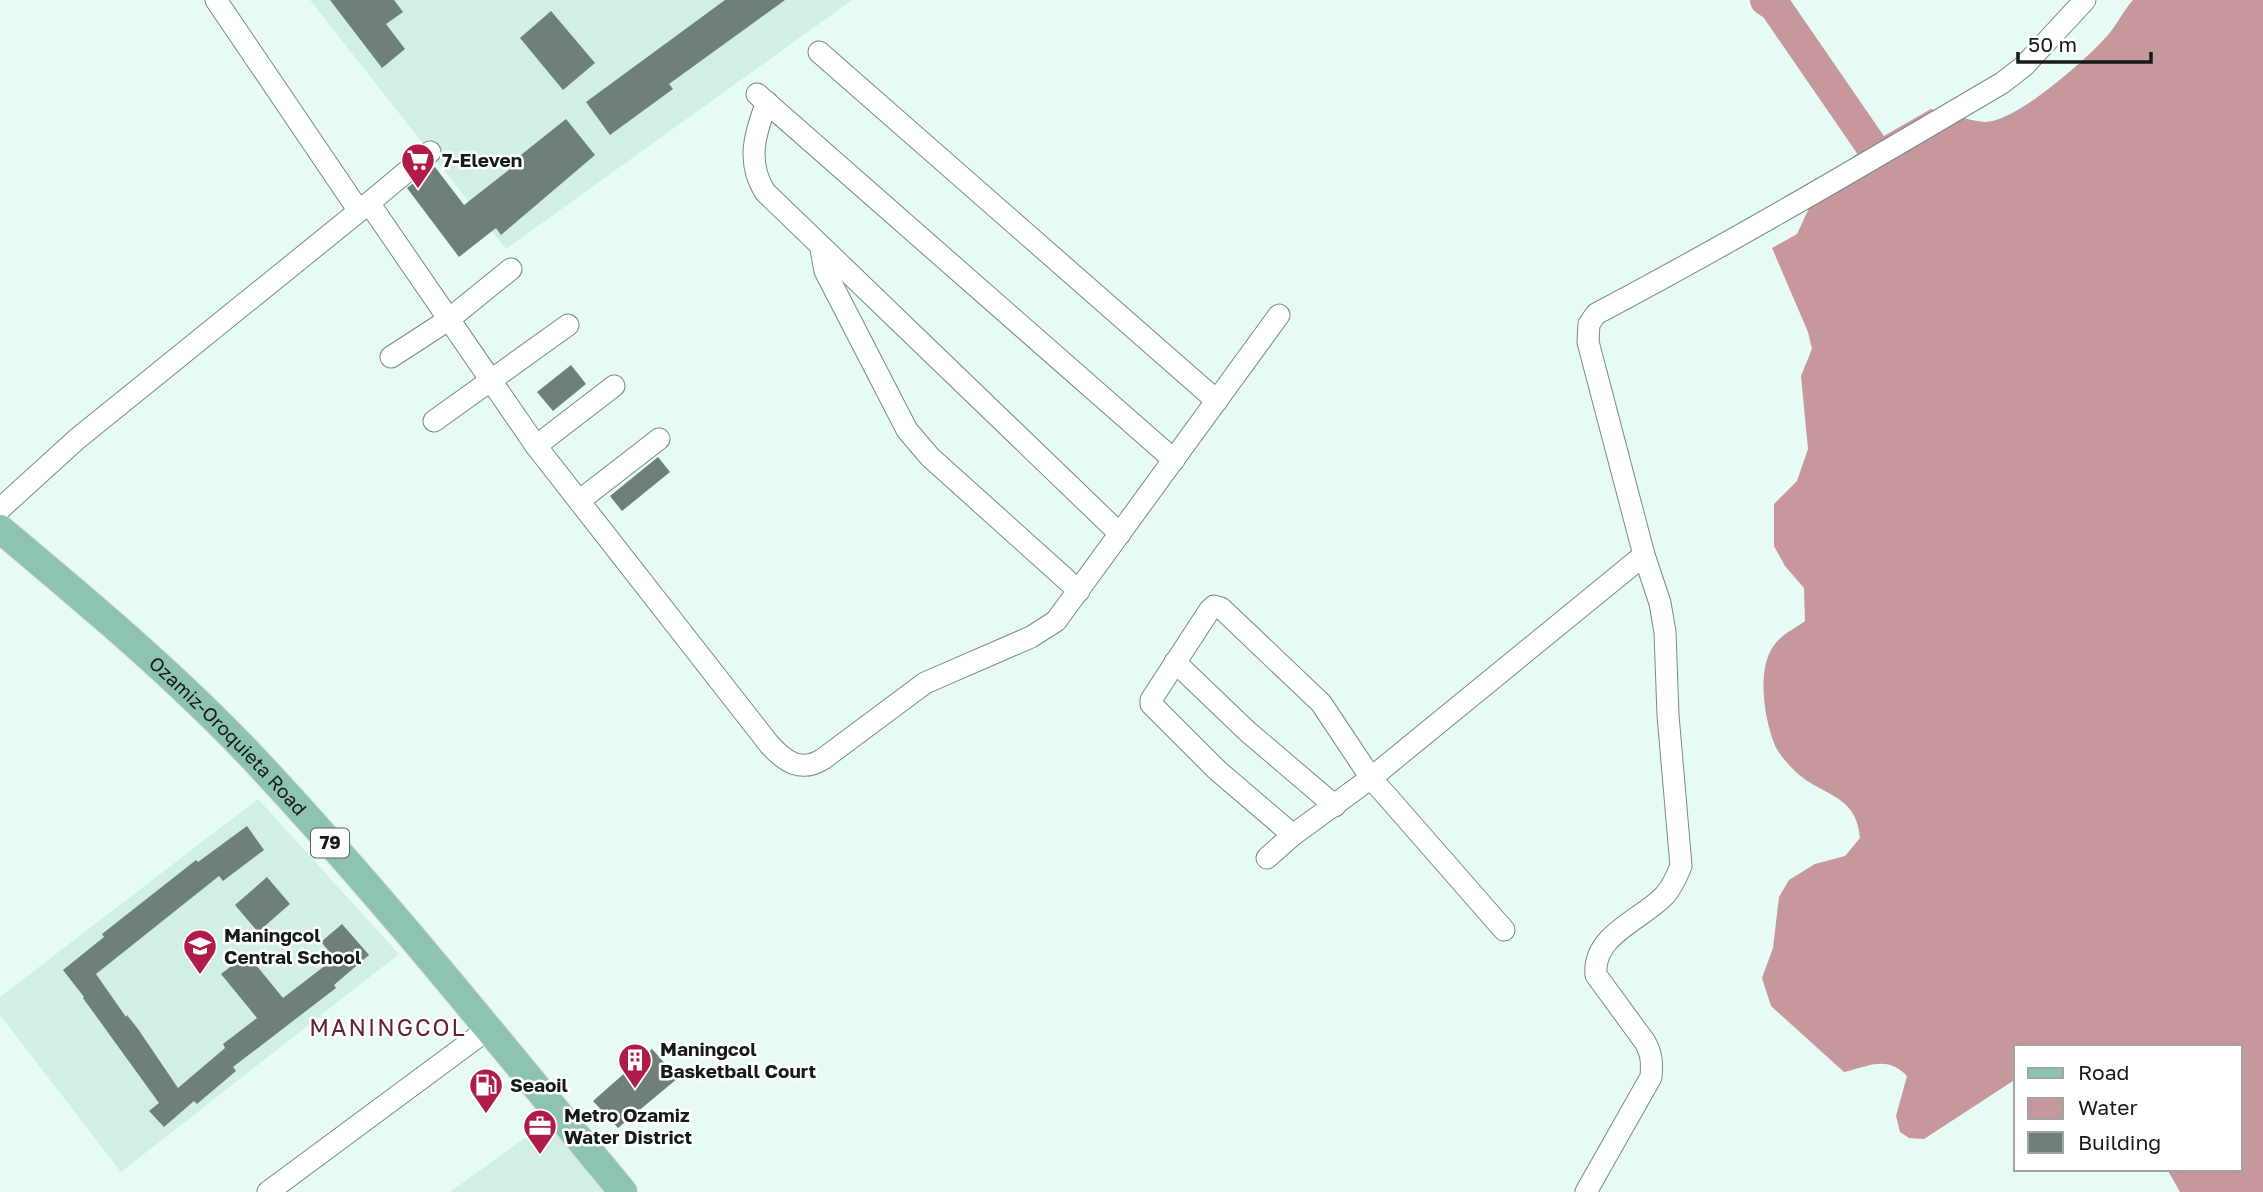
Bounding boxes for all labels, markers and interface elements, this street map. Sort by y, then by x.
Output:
scale bar [2018,21,2151,65]
text: 50 m [2028,31,2077,57]
supermarket icon: 7-Eleven [399,141,437,190]
place label: 7-Eleven [442,148,522,171]
street label: Ozamiz-Oroquieta Road [145,651,312,820]
road number: 79 [311,828,349,858]
place label: Maningcol Central School [224,923,361,968]
school or university icon: Maningcol Central School [181,927,219,976]
district label: MANINGCOL [309,1013,467,1041]
place label: Maningcol Basketball Court [660,1037,817,1082]
building icon: Maningcol Basketball Court [616,1041,654,1090]
legend [2014,1045,2242,1171]
text: Road [2078,1059,2129,1085]
fuel station icon: Seaoil [467,1066,505,1115]
place label: Seaoil [510,1073,568,1096]
text: Water [2078,1094,2138,1120]
place label: Metro Ozamiz Water District [564,1103,693,1148]
office icon: Metro Ozamiz Water District [521,1107,559,1156]
text: Building [2078,1129,2161,1155]

